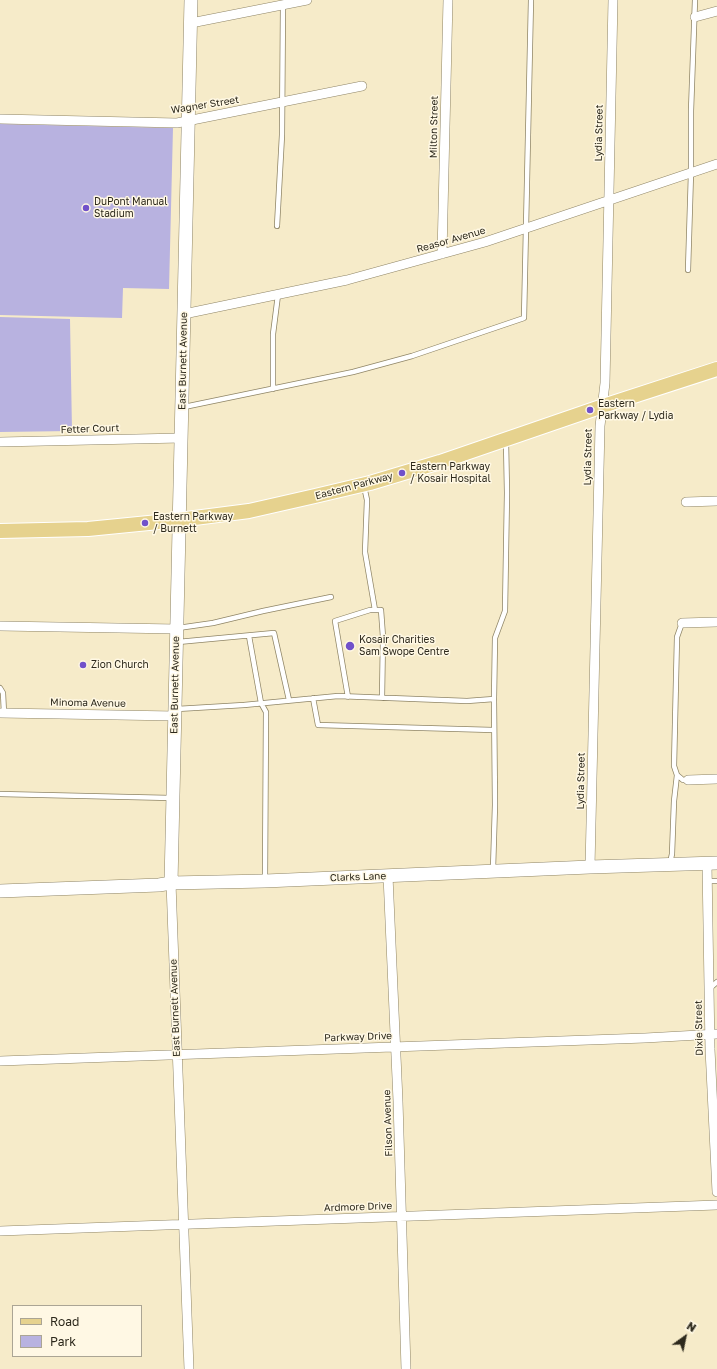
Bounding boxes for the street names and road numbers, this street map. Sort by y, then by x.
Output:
street label: Wagner Street [170,94,240,116]
street label: Milton Street [427,96,441,158]
street label: Lydia Street [593,104,605,162]
street label: Reasor Avenue [415,224,487,256]
street label: East Burnett Avenue [176,312,190,410]
street label: Fetter Court [60,422,120,436]
street label: Lydia Street [582,428,594,486]
street label: Eastern Parkway [314,470,394,502]
street label: East Burnett Avenue [168,636,182,734]
street label: Minoma Avenue [50,696,126,710]
street label: Lydia Street [575,752,587,810]
street label: Clarks Lane [330,870,386,884]
street label: East Burnett Avenue [167,959,183,1057]
street label: Dixie Street [693,1000,705,1056]
street label: Parkway Drive [324,1030,392,1044]
street label: Filson Avenue [381,1089,395,1157]
street label: Ardmore Drive [324,1200,392,1214]

